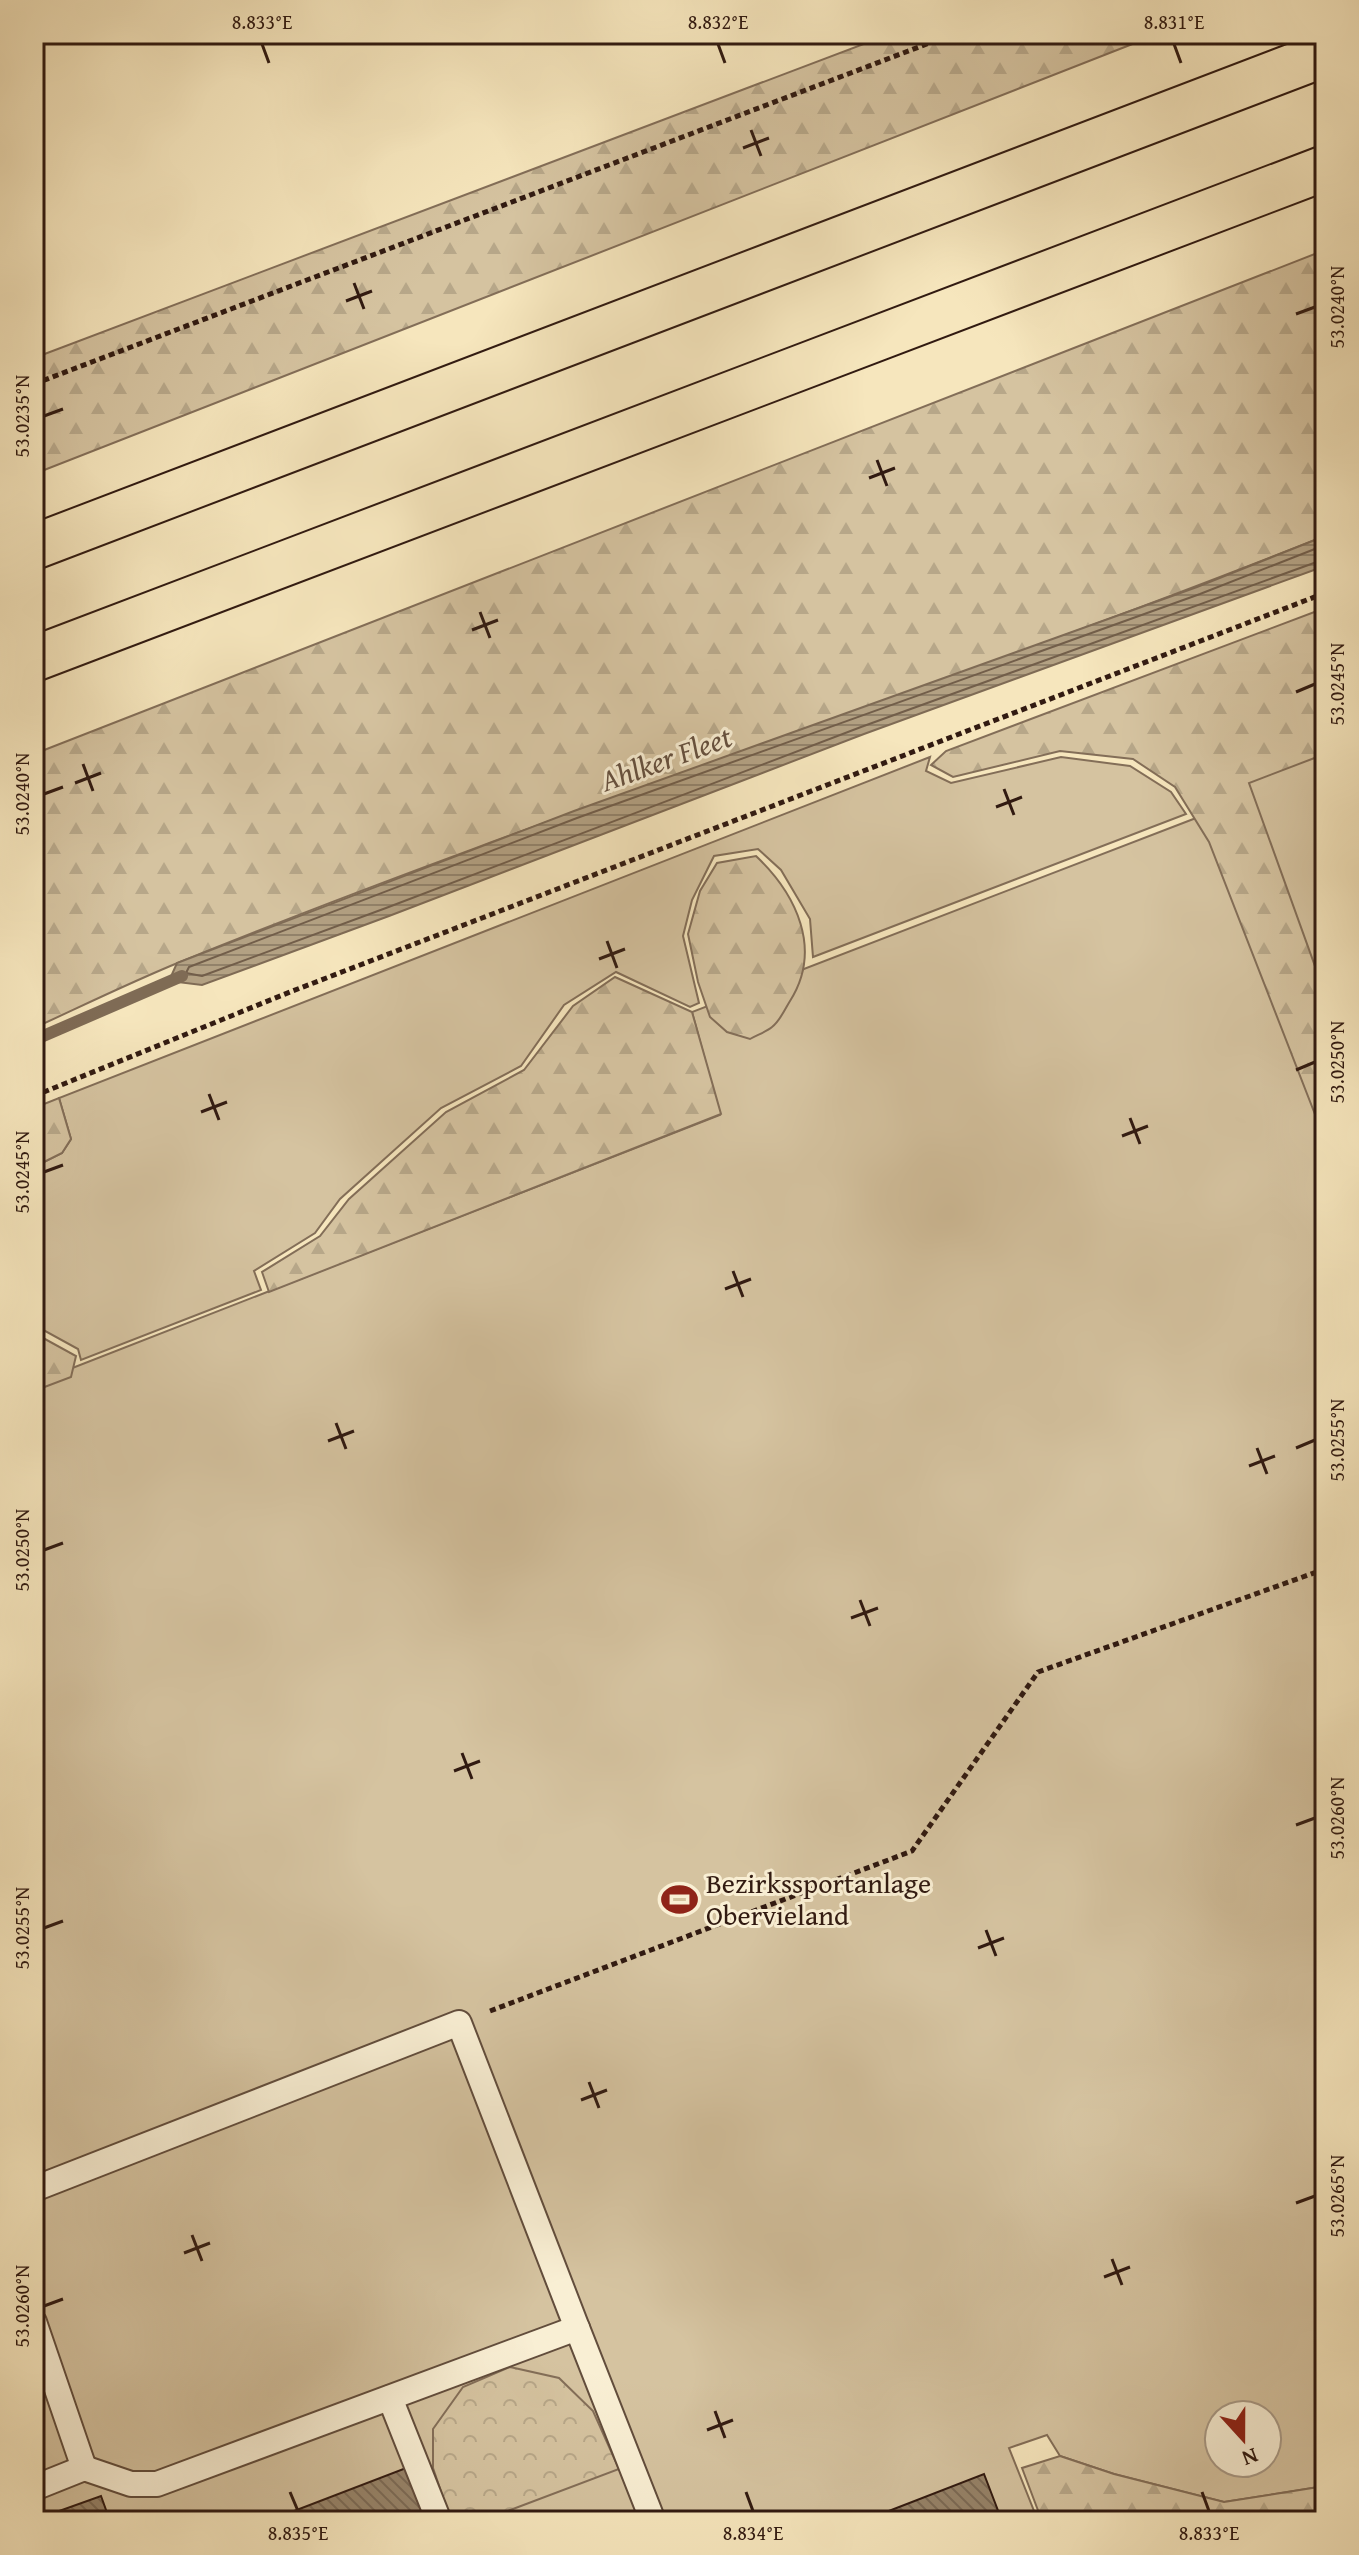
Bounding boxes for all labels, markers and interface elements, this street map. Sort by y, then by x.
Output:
text: 8.833°E [232,7,292,36]
text: 8.832°E [688,7,748,36]
text: 8.831°E [1144,7,1204,36]
text: 53.0240°N [1322,266,1351,348]
text: 53.0235°N [7,375,36,457]
text: 53.0245°N [1322,643,1351,725]
water label: Ahlker Fleet [593,714,738,802]
text: 53.0240°N [7,753,36,835]
text: 53.0250°N [1322,1021,1351,1103]
text: 53.0245°N [7,1131,36,1213]
text: 53.0255°N [1322,1399,1351,1481]
text: 53.0250°N [7,1509,36,1591]
text: 53.0260°N [1322,1777,1351,1859]
place label: Bezirkssportanlage Obervieland [706,1862,931,1935]
sports icon: Bezirkssportanlage Obervieland [661,1880,699,1918]
text: 53.0255°N [7,1887,36,1969]
text: 53.0265°N [1322,2155,1351,2237]
text: 53.0260°N [7,2265,36,2347]
north arrow [1203,2399,1283,2479]
text: N [1237,2440,1263,2475]
text: 8.835°E [268,2518,328,2547]
text: 8.834°E [723,2518,783,2547]
text: 8.833°E [1179,2518,1239,2547]

